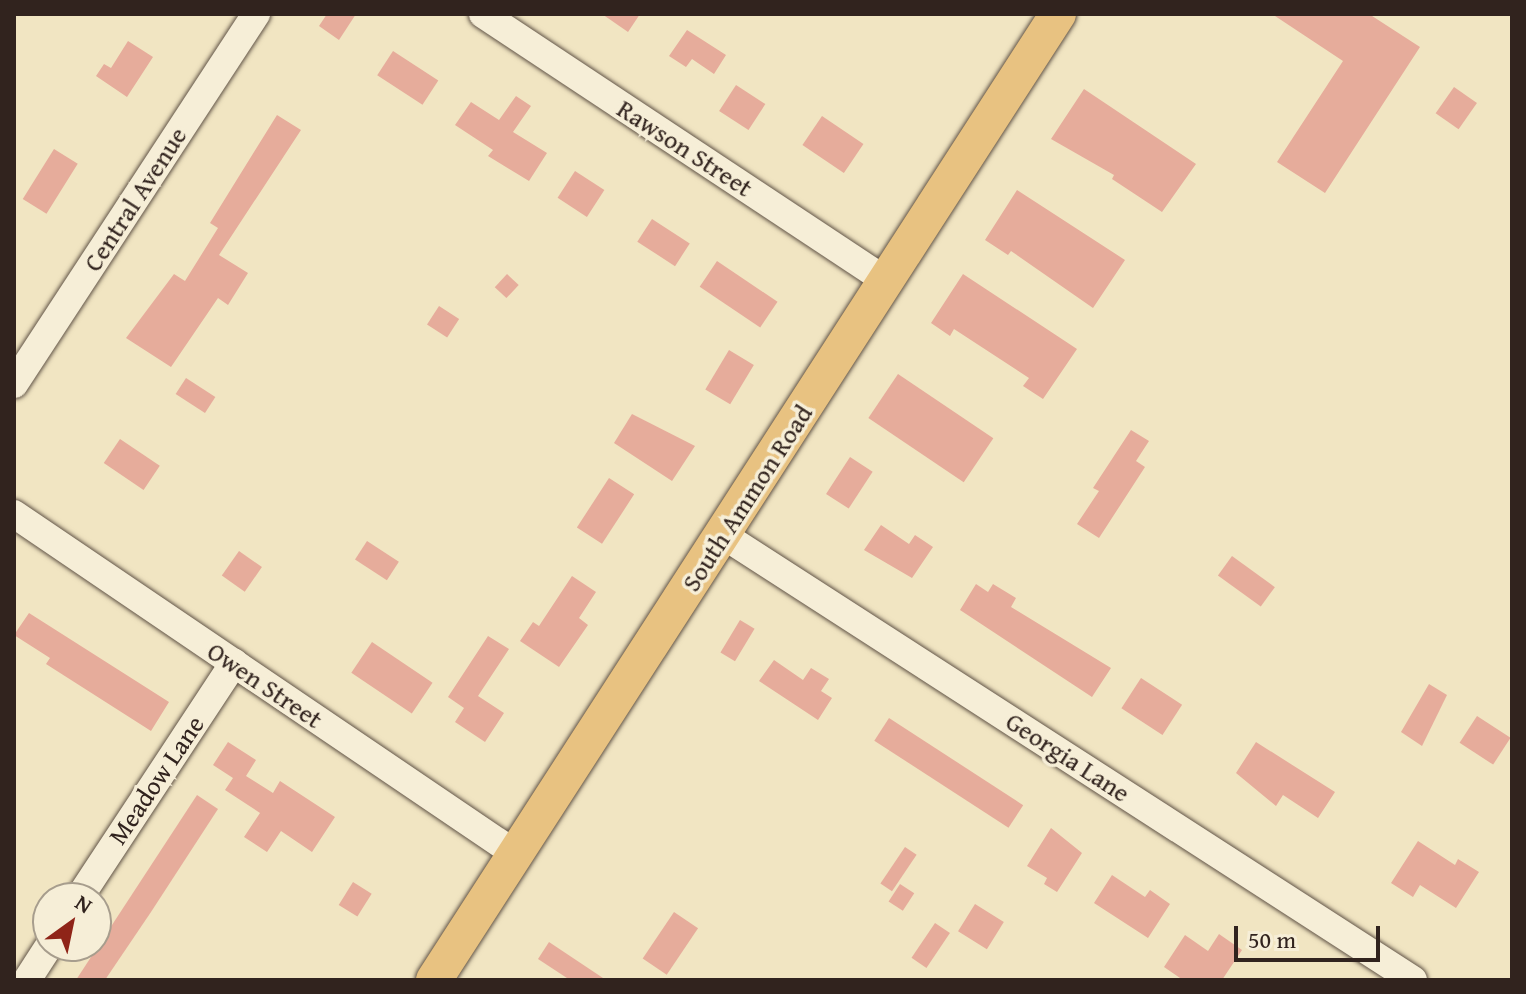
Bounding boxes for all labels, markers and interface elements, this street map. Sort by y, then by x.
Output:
street label: Rawson Street [612,93,758,203]
street label: Central Avenue [77,121,193,277]
street label: South Ammon Road [675,399,819,597]
street label: Owen Street [202,635,328,735]
street label: Georgia Lane [1000,705,1136,809]
street label: Meadow Lane [102,710,210,850]
north arrow [32,882,112,962]
text: N [69,886,99,921]
scale bar [1238,910,1384,960]
text: 50 m [1248,922,1296,957]

